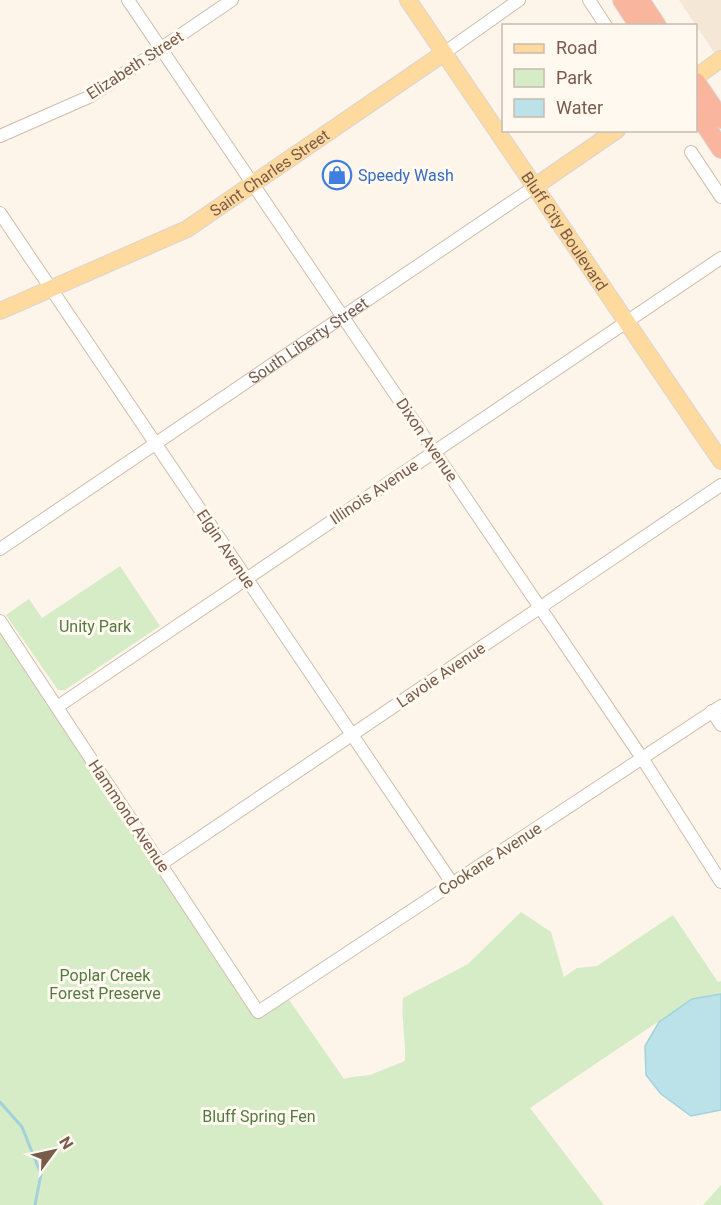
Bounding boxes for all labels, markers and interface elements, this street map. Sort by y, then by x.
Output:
legend [502,24,697,132]
street label: Elizabeth Street [83,27,187,103]
text: Road [556,37,597,58]
text: Park [556,67,593,88]
text: Water [556,97,603,118]
street label: Saint Charles Street [206,125,333,220]
shop icon: Speedy Wash [321,159,353,191]
place label: Speedy Wash [358,166,454,185]
street label: Bluff City Boulevard [518,168,612,294]
street label: South Liberty Street [245,293,371,387]
street label: Dixon Avenue [392,395,462,485]
street label: Illinois Avenue [326,455,422,529]
street label: Elgin Avenue [193,506,259,592]
park label: Unity Park [59,617,132,636]
street label: Lavoie Avenue [393,638,489,712]
street label: Hammond Avenue [84,756,174,876]
street label: Cookane Avenue [435,819,545,899]
park label: Poplar Creek Forest Preserve [49,966,161,1003]
park label: Bluff Spring Fen [202,1107,316,1126]
north arrow [24,1121,84,1181]
text: N [55,1133,77,1153]

